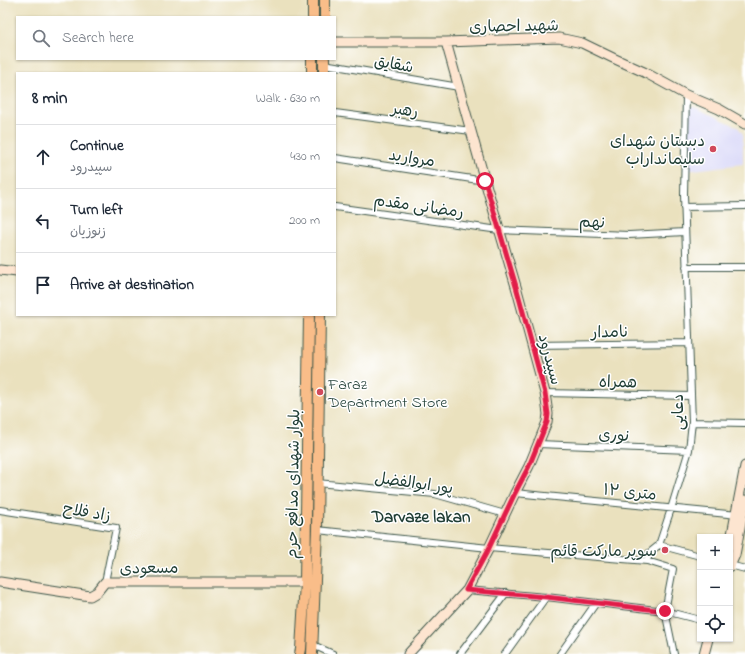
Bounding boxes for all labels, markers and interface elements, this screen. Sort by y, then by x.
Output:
street label: شهید احصاری [469,14,559,40]
search box [16,16,336,60]
icon: search [30,27,52,49]
text: Search here [62,27,134,49]
street label: شقایق [372,50,415,80]
text: 8 min [32,86,67,111]
text: Walk · 630 m [256,89,320,108]
street label: رهبر [388,97,420,125]
place label: دبستان شهدای سلیمانداراب [610,130,705,172]
text: Continue [70,135,124,157]
street label: مروارید [387,143,437,174]
marker: دبستان شهدای سلیمانداراب [708,144,718,154]
icon: ahead [32,146,54,168]
text: 430 m [290,147,320,166]
text: سپیدرود [70,158,112,177]
route start [476,172,494,190]
street label: رمضانی مقدم [372,189,465,225]
text: Turn left [70,199,123,221]
icon: left [32,210,54,232]
text: 200 m [289,211,320,230]
street label: نهم [578,211,605,235]
text: زنوزیان [70,222,106,241]
icon: arrive [32,274,54,296]
text: Arrive at destination [70,274,194,296]
street label: نامدار [589,321,629,345]
street label: سپیدرود [531,331,567,388]
street label: همراه [599,371,637,395]
place label: Faraz Department Store [327,373,448,415]
marker: Faraz Department Store [315,387,325,397]
street label: دعایی [667,394,691,430]
street label: بلوار شهدای مدافع حرم [281,409,307,559]
street label: نوری [598,423,630,449]
street label: پور ابوالفضل [373,467,454,501]
street label: ۱۲ متری [602,478,658,508]
street label: زاد فلاح [61,497,112,529]
district label: Darvaze lakan [371,505,471,530]
map controls [697,534,733,642]
button: + [697,534,733,570]
place label: سوپر مارکت قائم [550,540,657,564]
marker: سوپر مارکت قائم [660,545,670,555]
street label: مسعودی [120,556,178,582]
button: − [697,570,733,606]
route end [656,602,674,620]
button: locate [697,606,733,642]

